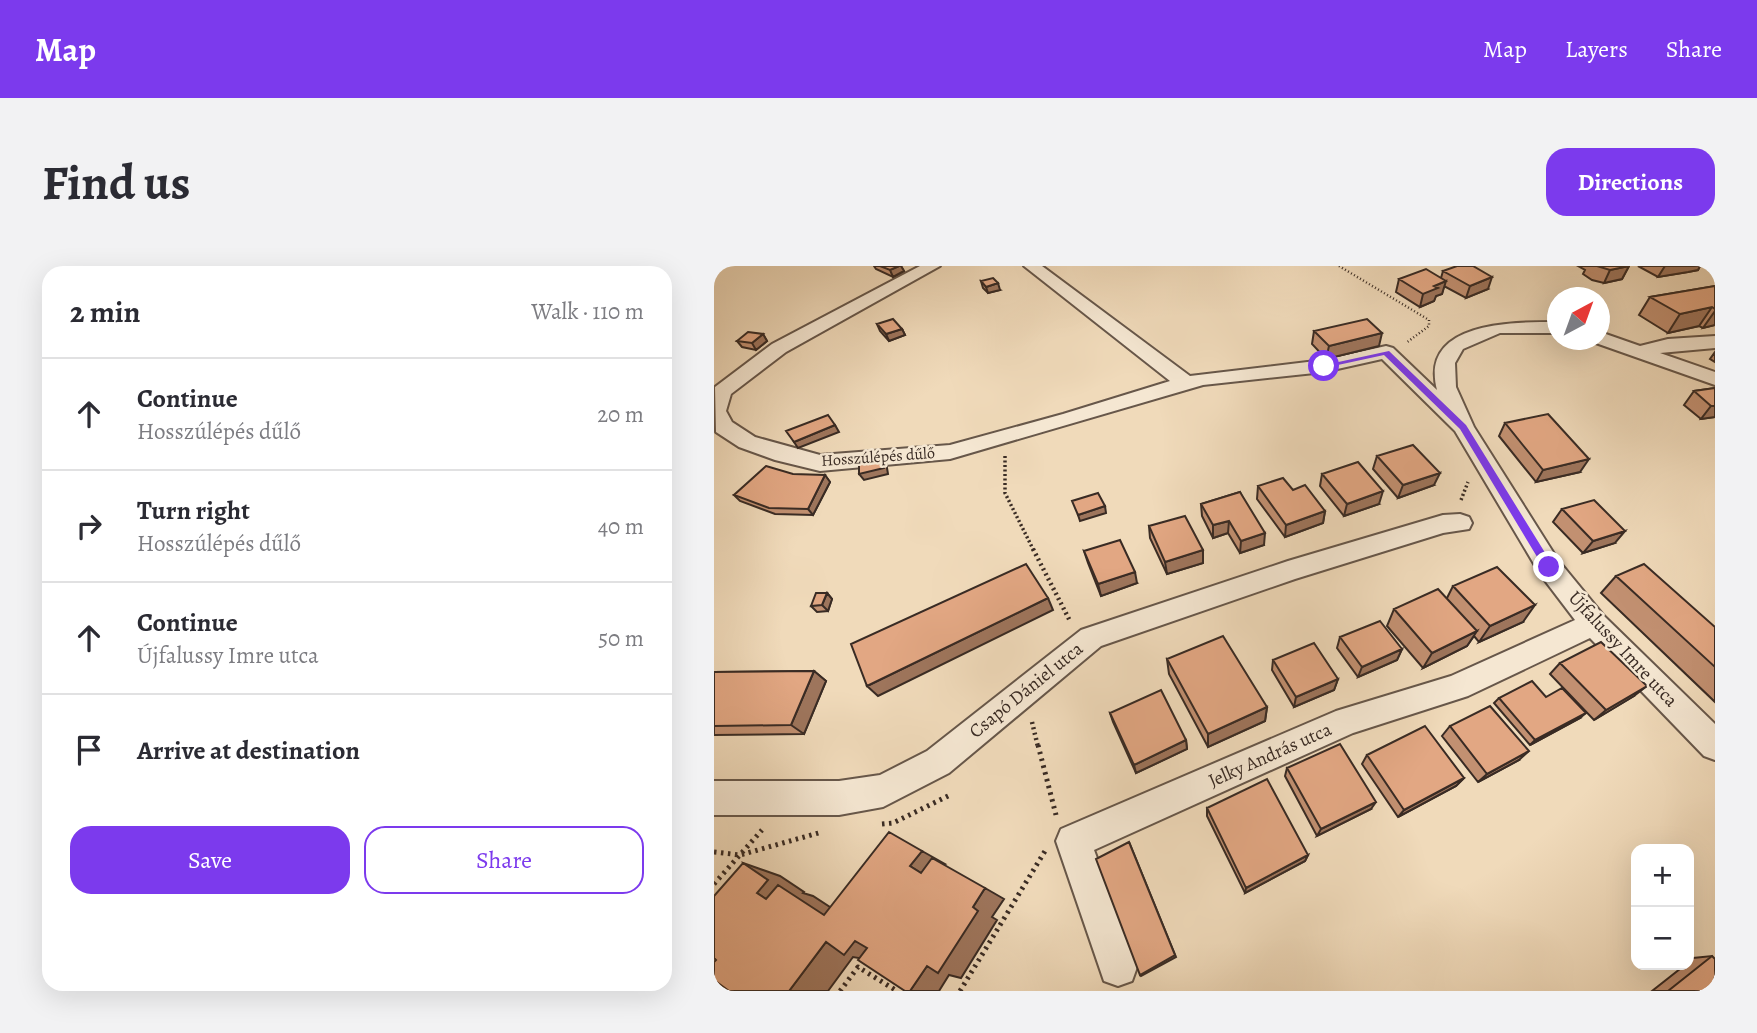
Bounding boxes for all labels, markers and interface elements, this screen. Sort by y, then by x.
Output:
text: Map [35,27,96,72]
text: Map [1483,33,1527,65]
text: Layers [1565,33,1628,65]
text: Share [1666,33,1722,65]
button: Directions [1546,148,1715,216]
text: Find us [42,149,190,216]
north arrow [1547,287,1610,350]
text: 2 min [70,292,140,332]
text: Walk · 110 m [531,296,644,327]
route start [1308,350,1339,381]
text: Continue [137,381,238,416]
icon: ahead [70,395,108,433]
text: 20 m [597,399,644,430]
text: Hosszúlépés dűlő [137,416,301,447]
street label: Hosszúlépés dűlő [820,442,936,472]
text: Turn right [137,493,250,528]
icon: right [70,507,108,545]
text: 40 m [598,511,644,542]
text: Hosszúlépés dűlő [137,528,301,559]
route end [1533,551,1564,582]
street label: Újfalussy Imre utca [1562,585,1684,713]
text: Continue [137,605,238,640]
icon: ahead [70,619,108,657]
text: 50 m [598,623,644,654]
street label: Csapó Dániel utca [963,636,1089,744]
text: Újfalussy Imre utca [137,640,319,671]
street label: Jelky András utca [1204,716,1336,794]
icon: arrive [70,731,108,769]
text: Arrive at destination [137,733,360,768]
button: Save [70,826,350,894]
button: Share [364,826,644,894]
map controls [1631,844,1694,970]
button: + [1631,844,1694,907]
button: − [1631,907,1694,970]

